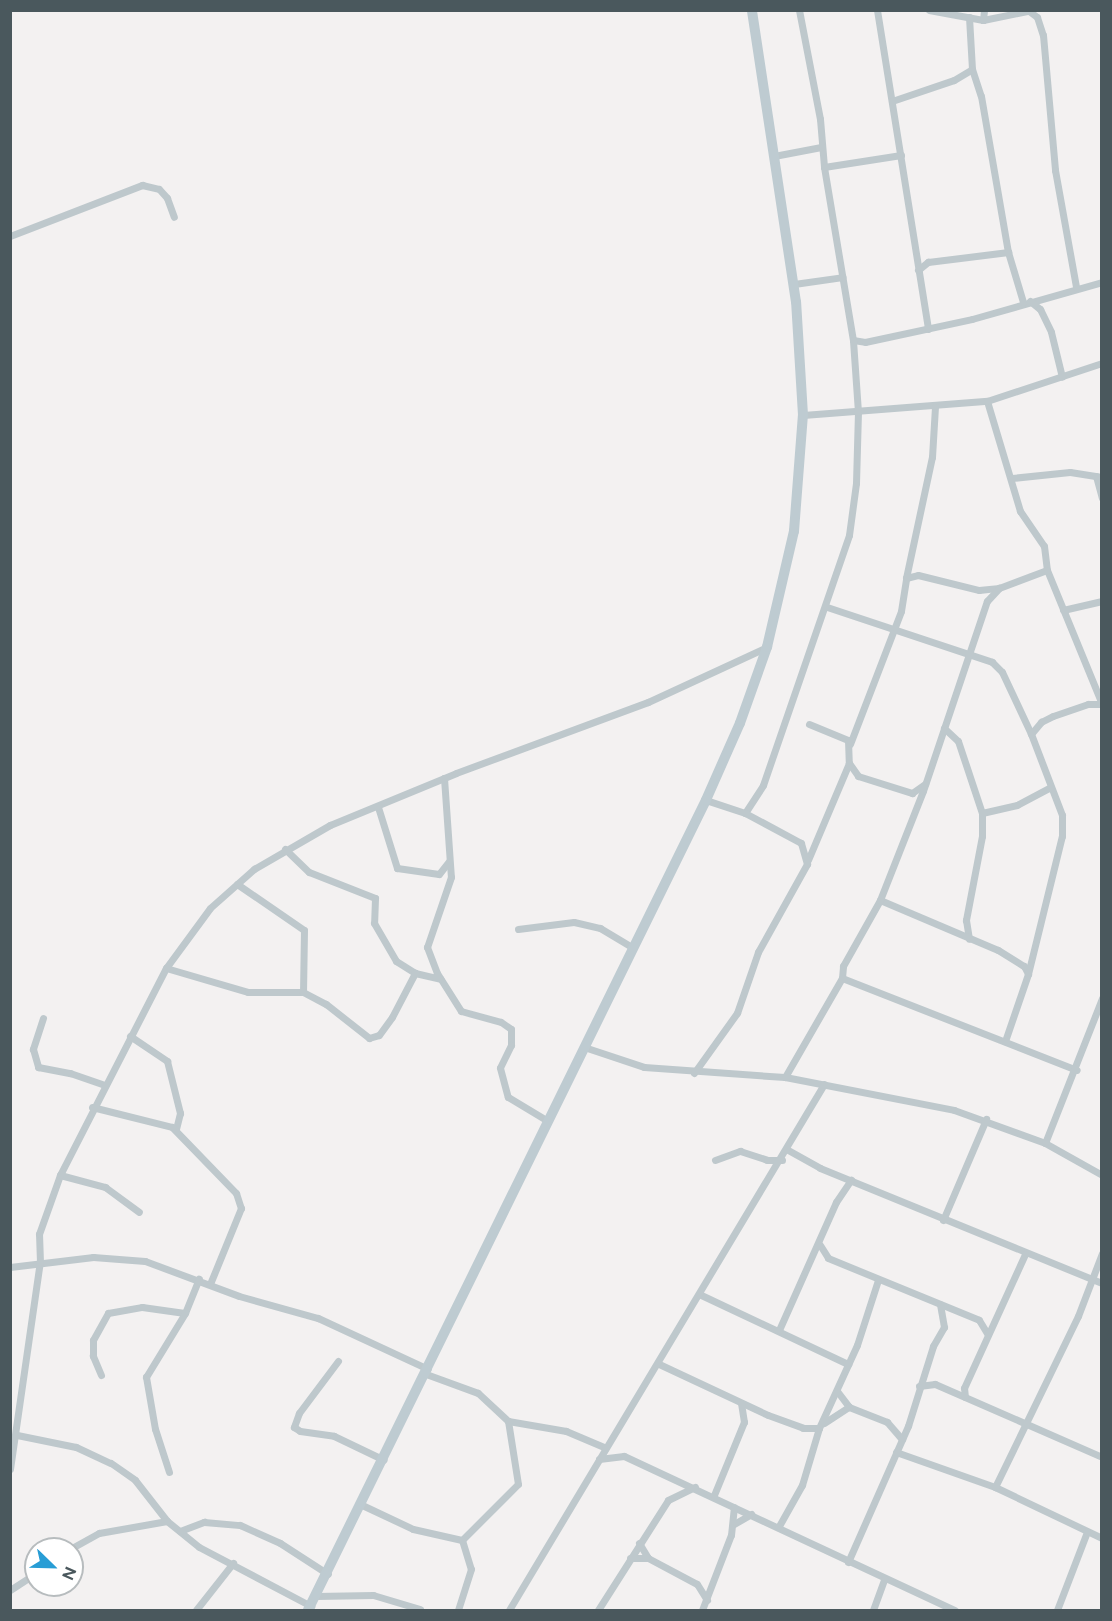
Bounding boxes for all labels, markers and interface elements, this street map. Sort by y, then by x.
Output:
north arrow [24,1537,84,1597]
text: N [58,1564,80,1583]

